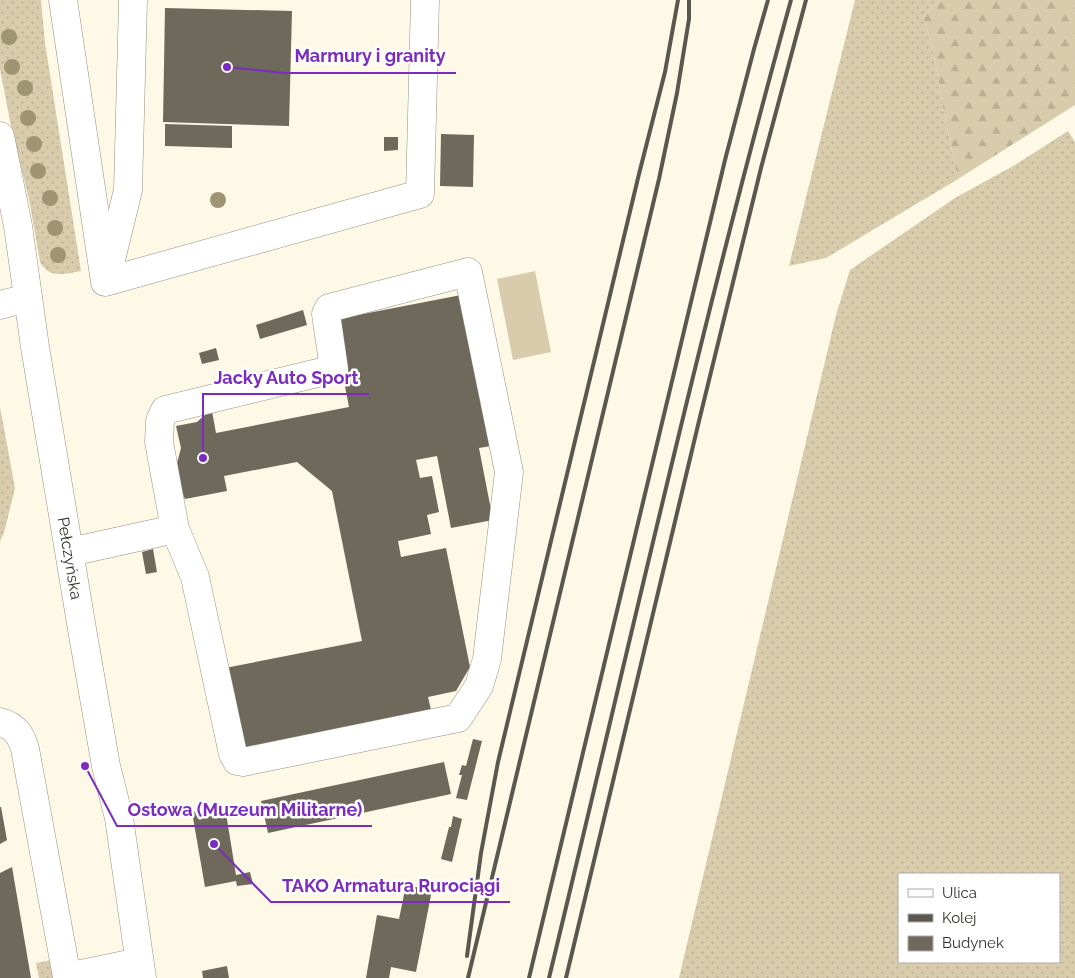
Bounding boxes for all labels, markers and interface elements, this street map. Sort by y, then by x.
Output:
callout: Marmury i granity [284,40,456,73]
text: Marmury i granity [294,45,446,66]
callout: Jacky Auto Sport [203,361,369,394]
text: Jacky Auto Sport [214,367,358,388]
street label: Pełczyńska [53,515,86,601]
callout: Ostowa (Muzeum Militarne) [117,793,372,826]
text: Ostowa (Muzeum Militarne) [128,799,362,820]
callout: TAKO Armatura Rurociągi [271,869,510,902]
legend [898,873,1060,963]
text: TAKO Armatura Rurociągi [282,875,500,896]
text: Ulica [942,884,977,902]
text: Kolej [942,909,976,927]
text: Budynek [942,934,1004,952]

